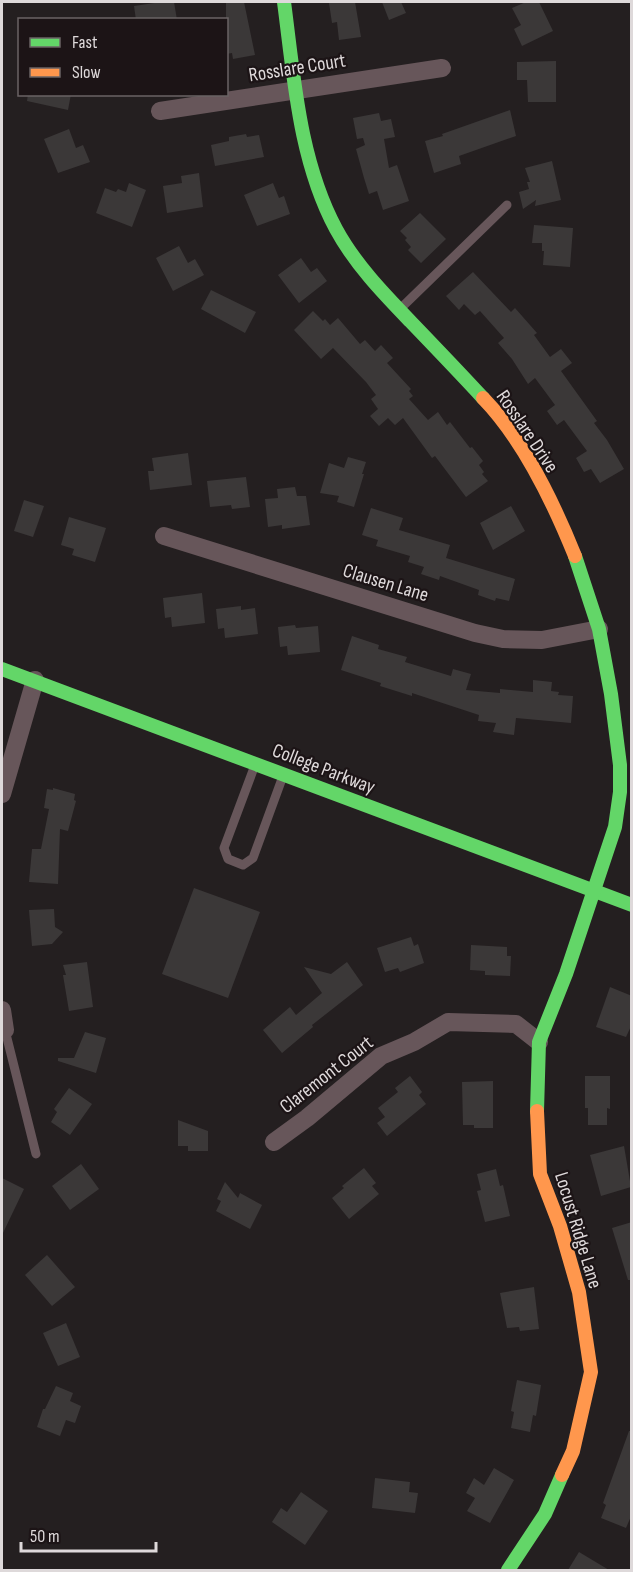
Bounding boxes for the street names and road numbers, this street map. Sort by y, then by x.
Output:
street label: Rosslare Court [247,48,347,87]
street label: Rosslare Drive [491,386,564,477]
street label: Clausen Lane [340,559,431,607]
street label: College Parkway [269,738,379,800]
street label: Claremont Court [275,1031,378,1119]
street label: Locust Ridge Lane [549,1169,607,1291]

